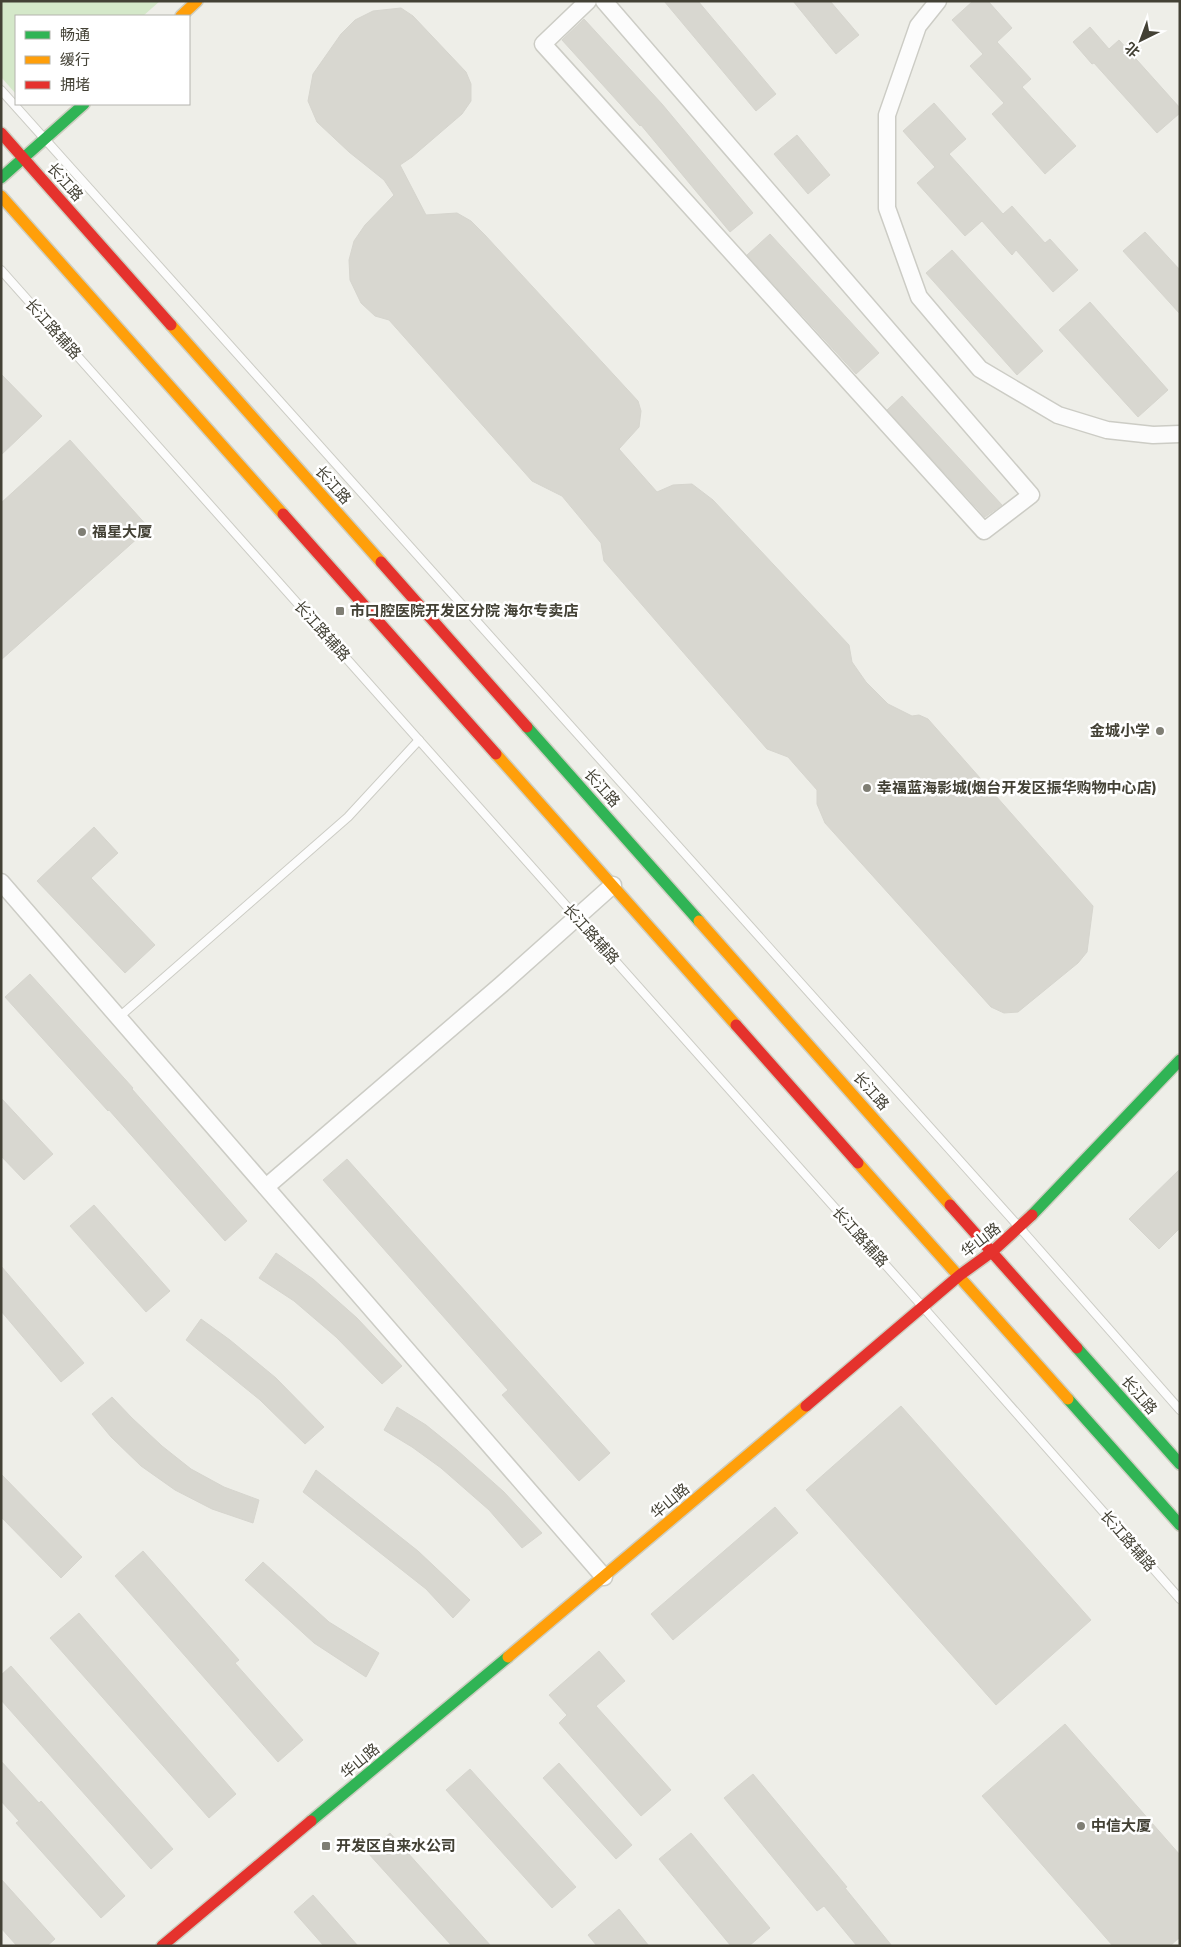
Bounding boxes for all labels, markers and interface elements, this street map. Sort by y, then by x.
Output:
legend [15,15,190,105]
north arrow [1116,15,1166,65]
text: 畅通 [60,23,90,46]
text: 北 [1120,38,1144,63]
text: 缓行 [60,48,90,71]
text: 拥堵 [60,73,90,96]
street label: 长江路 [42,157,89,206]
street label: 长江路辅路 [20,293,87,364]
street label: 长江路 [310,460,357,509]
place label: 福星大厦 [92,520,152,543]
marker: 福星大厦 [76,526,88,538]
street label: 长江路辅路 [289,595,356,666]
place label: 市口腔医院开发区分院 海尔专卖店 [350,599,578,622]
marker: 市口腔医院开发区分院 海尔专卖店 [334,605,346,617]
place label: 金城小学 [1090,719,1150,742]
marker: 金城小学 [1154,725,1166,737]
street label: 长江路 [579,763,626,812]
place label: 幸福蓝海影城(烟台开发区振华购物中心店) [877,776,1157,799]
marker: 幸福蓝海影城(烟台开发区振华购物中心店) [861,782,873,794]
street label: 长江路辅路 [558,898,625,969]
street label: 长江路 [848,1066,895,1115]
street label: 长江路辅路 [827,1201,894,1272]
street label: 华山路 [956,1217,1006,1263]
street label: 长江路 [1116,1370,1163,1419]
street label: 华山路 [645,1477,694,1524]
street label: 长江路辅路 [1095,1505,1162,1577]
street label: 华山路 [335,1737,384,1784]
place label: 中信大厦 [1091,1814,1151,1837]
marker: 中信大厦 [1075,1820,1087,1832]
place label: 开发区自来水公司 [336,1834,456,1857]
marker: 开发区自来水公司 [320,1840,332,1852]

